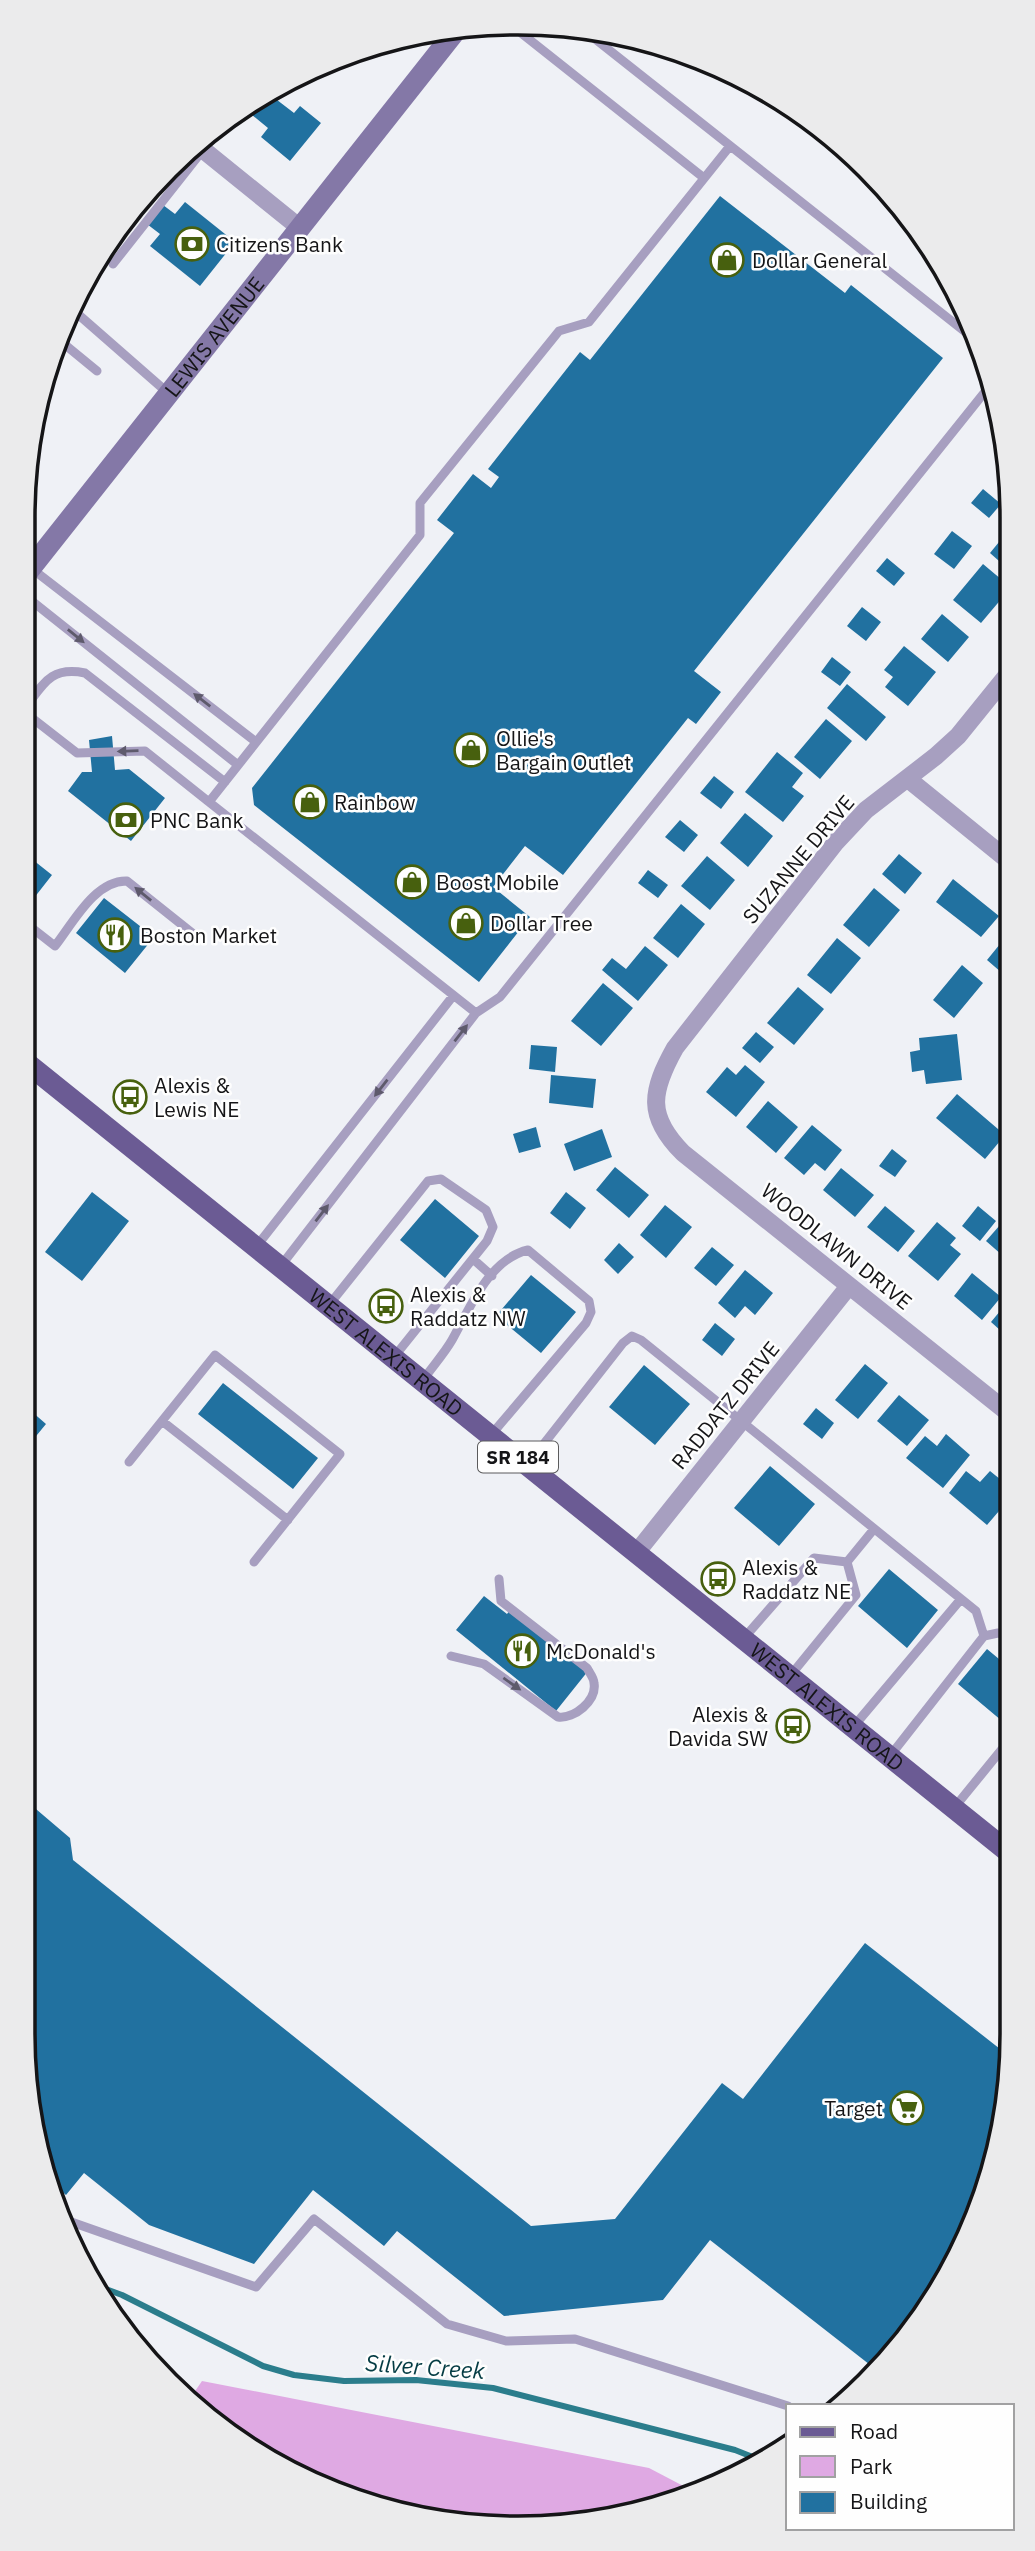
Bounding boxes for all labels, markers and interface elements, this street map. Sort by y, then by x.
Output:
bank icon: Citizens Bank [173,225,211,263]
place label: Citizens Bank [216,230,343,258]
shop icon: Dollar General [708,241,746,279]
place label: Dollar General [752,246,887,274]
street label: LEWIS AVENUE [158,270,270,402]
one-way arrow [67,629,85,644]
one-way arrow [194,693,212,708]
place label: Ollie's Bargain Outlet [496,724,631,776]
shop icon: Ollie's Bargain Outlet [452,731,490,769]
one-way arrow [117,746,139,757]
shop icon: Rainbow [291,783,329,821]
place label: Rainbow [334,788,416,816]
street label: SUZANNE DRIVE [736,789,860,929]
bank icon: PNC Bank [107,801,145,839]
place label: PNC Bank [150,806,244,834]
shop icon: Boost Mobile [393,863,431,901]
place label: Boost Mobile [436,868,559,896]
one-way arrow [134,886,152,901]
shop icon: Dollar Tree [447,904,485,942]
place label: Dollar Tree [490,909,593,937]
restaurant icon: Boston Market [96,916,134,954]
place label: Boston Market [140,921,277,949]
one-way arrow [454,1024,469,1042]
place label: Alexis & Lewis NE [154,1071,239,1123]
bus stop icon: Alexis & Lewis NE [111,1078,149,1116]
one-way arrow [374,1079,389,1096]
street label: WOODLAWN DRIVE [756,1176,918,1316]
one-way arrow [314,1204,329,1222]
place label: Alexis & Raddatz NW [410,1280,526,1332]
street label: WEST ALEXIS ROAD [303,1282,469,1422]
bus stop icon: Alexis & Raddatz NW [367,1287,405,1325]
street label: RADDATZ DRIVE [665,1335,785,1475]
road number: SR 184 [478,1442,558,1472]
place label: Alexis & Raddatz NE [742,1553,851,1605]
bus stop icon: Alexis & Raddatz NE [699,1560,737,1598]
restaurant icon: McDonald's [503,1632,541,1670]
street label: WEST ALEXIS ROAD [745,1636,910,1777]
place label: McDonald's [546,1637,656,1665]
one-way arrow [503,1677,521,1691]
place label: Alexis & Davida SW [668,1700,768,1752]
bus stop icon: Alexis & Davida SW [774,1707,812,1745]
supermarket icon: Target [888,2089,926,2127]
place label: Target [824,2094,883,2122]
water label: Silver Creek [364,2347,487,2385]
legend [786,2404,1014,2530]
text: Road [850,2417,898,2445]
text: Park [850,2452,893,2480]
text: Building [850,2487,927,2515]

